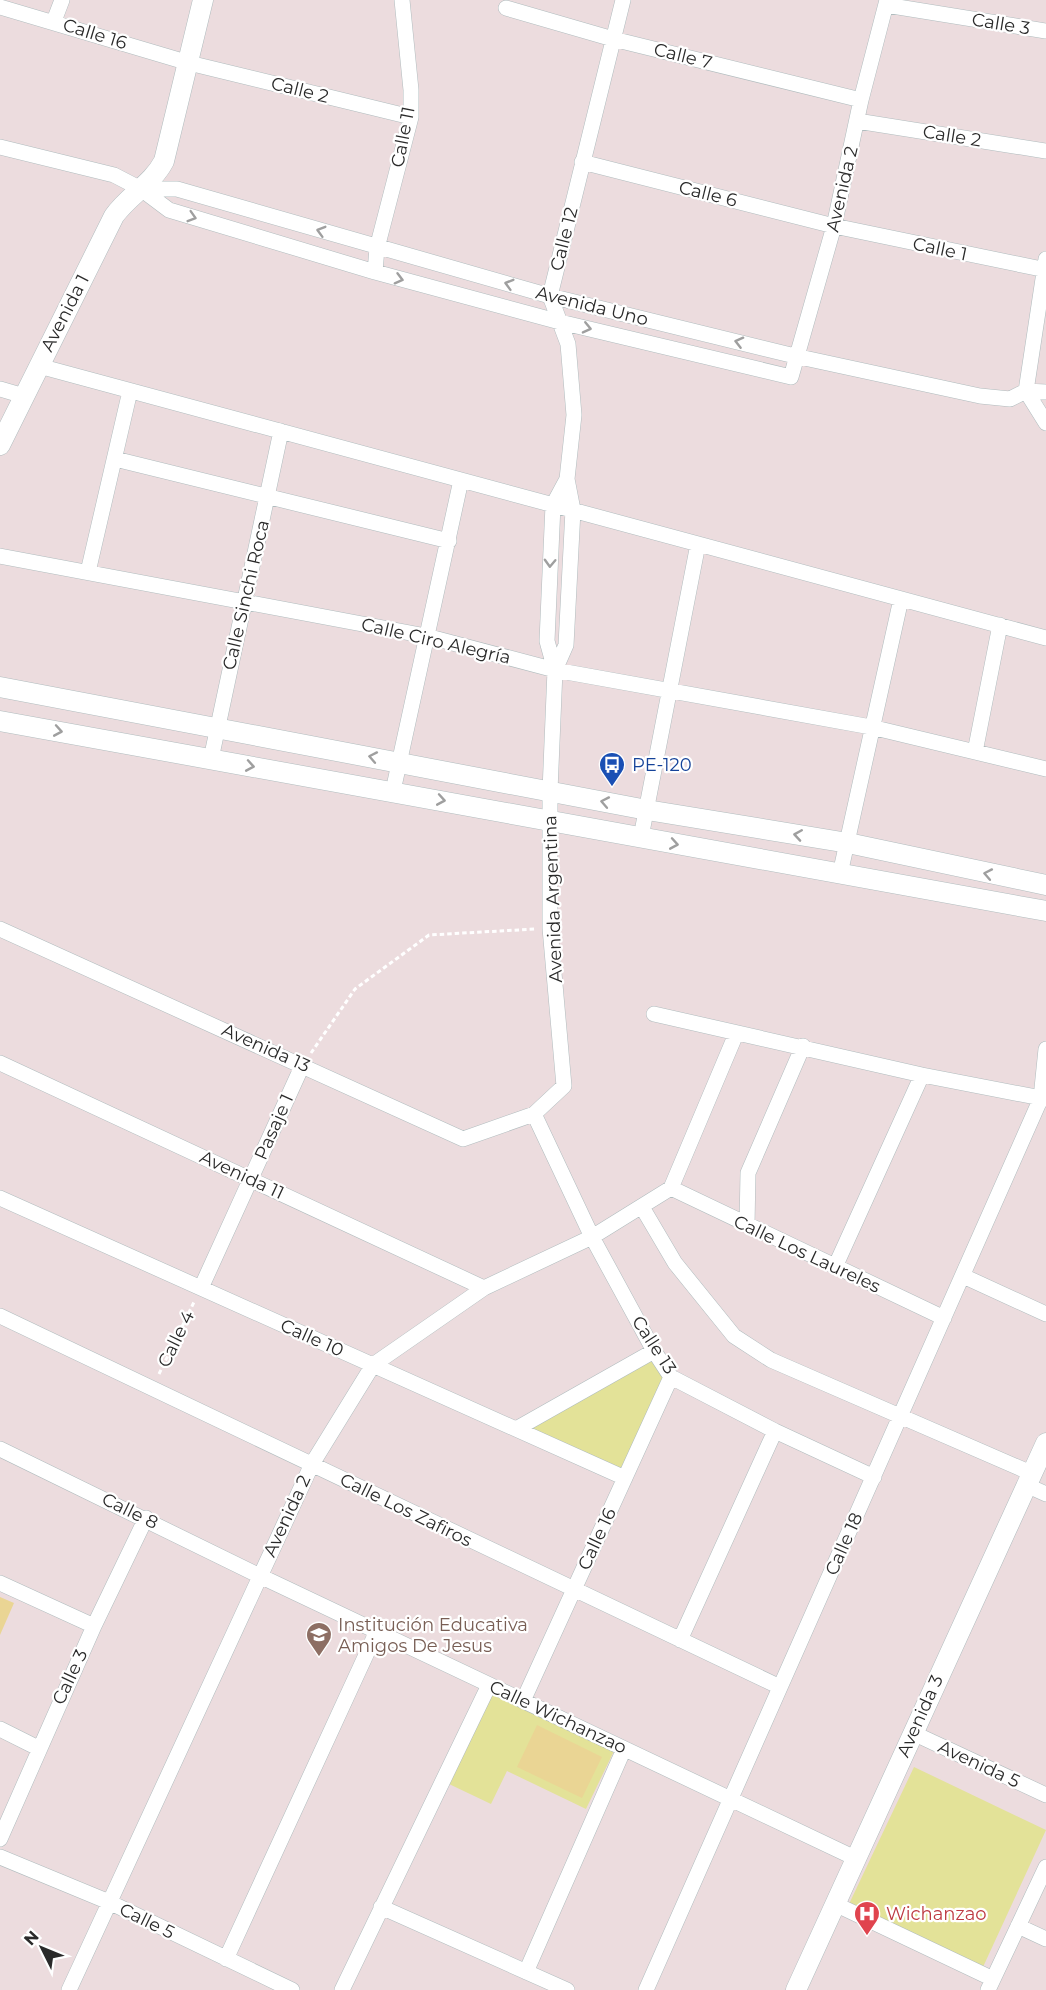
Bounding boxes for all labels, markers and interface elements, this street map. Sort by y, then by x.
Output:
street label: Calle 3 [970,9,1032,39]
street label: Calle 16 [60,14,130,54]
street label: Calle 7 [652,38,714,74]
street label: Calle 2 [269,72,331,108]
street label: Calle 11 [386,105,420,169]
street label: Calle 2 [921,121,983,151]
street label: Avenida 2 [821,144,863,234]
street label: Calle 6 [676,176,740,212]
street label: Calle 12 [545,205,583,273]
one-way arrow [186,210,197,222]
one-way arrow [316,226,327,238]
street label: Calle 1 [911,233,969,265]
street label: Avenida 1 [36,271,94,355]
one-way arrow [393,272,404,284]
one-way arrow [504,279,515,291]
street label: Avenida Uno [534,281,650,331]
one-way arrow [582,321,592,334]
one-way arrow [734,336,744,349]
street label: Calle Sinchi Roca [218,518,274,672]
one-way arrow [544,559,557,568]
street label: Calle Ciro Alegría [359,613,513,669]
one-way arrow [52,724,62,737]
bus stop icon: PE-120 [597,750,627,788]
one-way arrow [368,751,378,764]
place label: PE-120 [632,754,692,776]
one-way arrow [244,759,254,772]
one-way arrow [436,793,446,806]
one-way arrow [601,796,611,809]
street label: Avenida Argentina [539,815,567,983]
one-way arrow [793,829,803,842]
one-way arrow [670,837,679,849]
one-way arrow [984,868,994,881]
street label: Avenida 13 [219,1019,313,1077]
street label: Pasaje 1 [250,1091,298,1163]
street label: Avenida 11 [196,1146,288,1204]
street label: Calle Los Laureles [730,1210,884,1298]
street label: Calle 4 [153,1307,199,1371]
street label: Calle 13 [627,1312,681,1378]
street label: Calle 10 [277,1314,347,1362]
street label: Calle Los Zafiros [336,1469,476,1552]
street label: Avenida 2 [259,1472,315,1560]
street label: Calle 8 [98,1488,162,1534]
street label: Calle 16 [573,1504,621,1574]
street label: Calle 18 [820,1509,868,1579]
place label: Institución Educativa Amigos De Jesus [338,1614,528,1657]
school or university icon: Institución Educativa Amigos De Jesus [304,1620,334,1658]
street label: Calle 3 [48,1646,92,1708]
street label: Avenida 3 [892,1672,948,1760]
street label: Calle Wichanzao [486,1676,630,1758]
street label: Avenida 5 [935,1736,1023,1792]
street label: Calle 5 [116,1898,178,1944]
hospital icon: Wichanzao [852,1899,882,1937]
place label: Wichanzao [886,1903,987,1925]
north arrow [12,1918,72,1978]
text: N [20,1927,43,1949]

